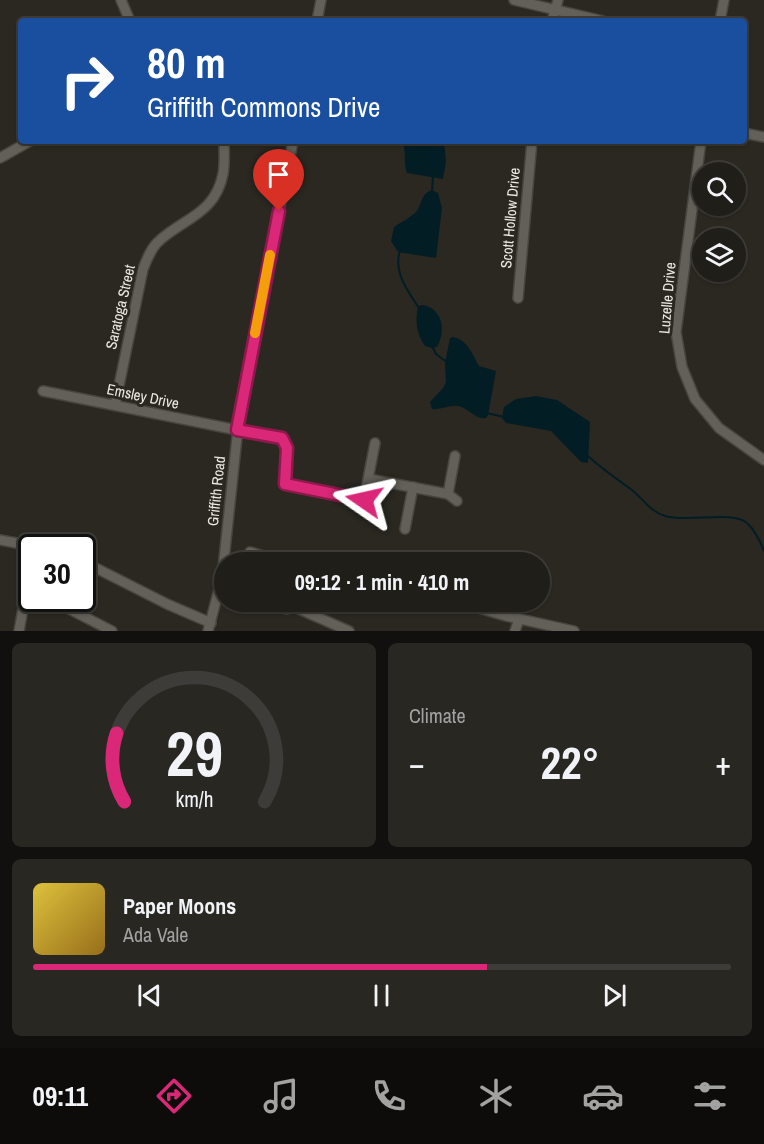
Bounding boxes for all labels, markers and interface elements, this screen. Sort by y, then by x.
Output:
text: 80 m [147,35,226,91]
icon: right [48,42,126,120]
text: Griffith Commons Drive [147,89,380,125]
pin [253,149,304,211]
icon: arrive [262,158,295,191]
map controls [692,162,746,282]
button: search [692,162,746,216]
street label: Scott Hollow Drive [495,167,525,269]
button: layers [692,228,746,282]
street label: Luzelle Drive [653,261,681,335]
street label: Saratoga Street [100,262,140,351]
street label: Emsley Drive [105,378,181,414]
street label: Griffith Road [202,455,230,527]
position arrow [332,468,396,532]
speed limit sign: 30 [18,534,96,612]
text: 09:12 · 1 min · 410 m [295,567,469,597]
text: Climate [409,702,466,729]
text: 29 [166,711,222,795]
text: 22° [540,732,600,793]
text: − [409,741,425,785]
text: + [715,741,731,785]
text: km/h [175,785,213,814]
text: Paper Moons [123,891,236,921]
text: Ada Vale [123,921,188,948]
icon: previous [133,979,166,1012]
icon: pause [365,979,398,1012]
icon: next [598,979,631,1012]
icon: directions [153,1075,195,1117]
icon: music [260,1075,302,1117]
icon: phone [368,1075,410,1117]
icon: climate [475,1075,517,1117]
icon: car [582,1075,624,1117]
icon: filters [689,1075,731,1117]
text: 09:11 [33,1078,88,1114]

